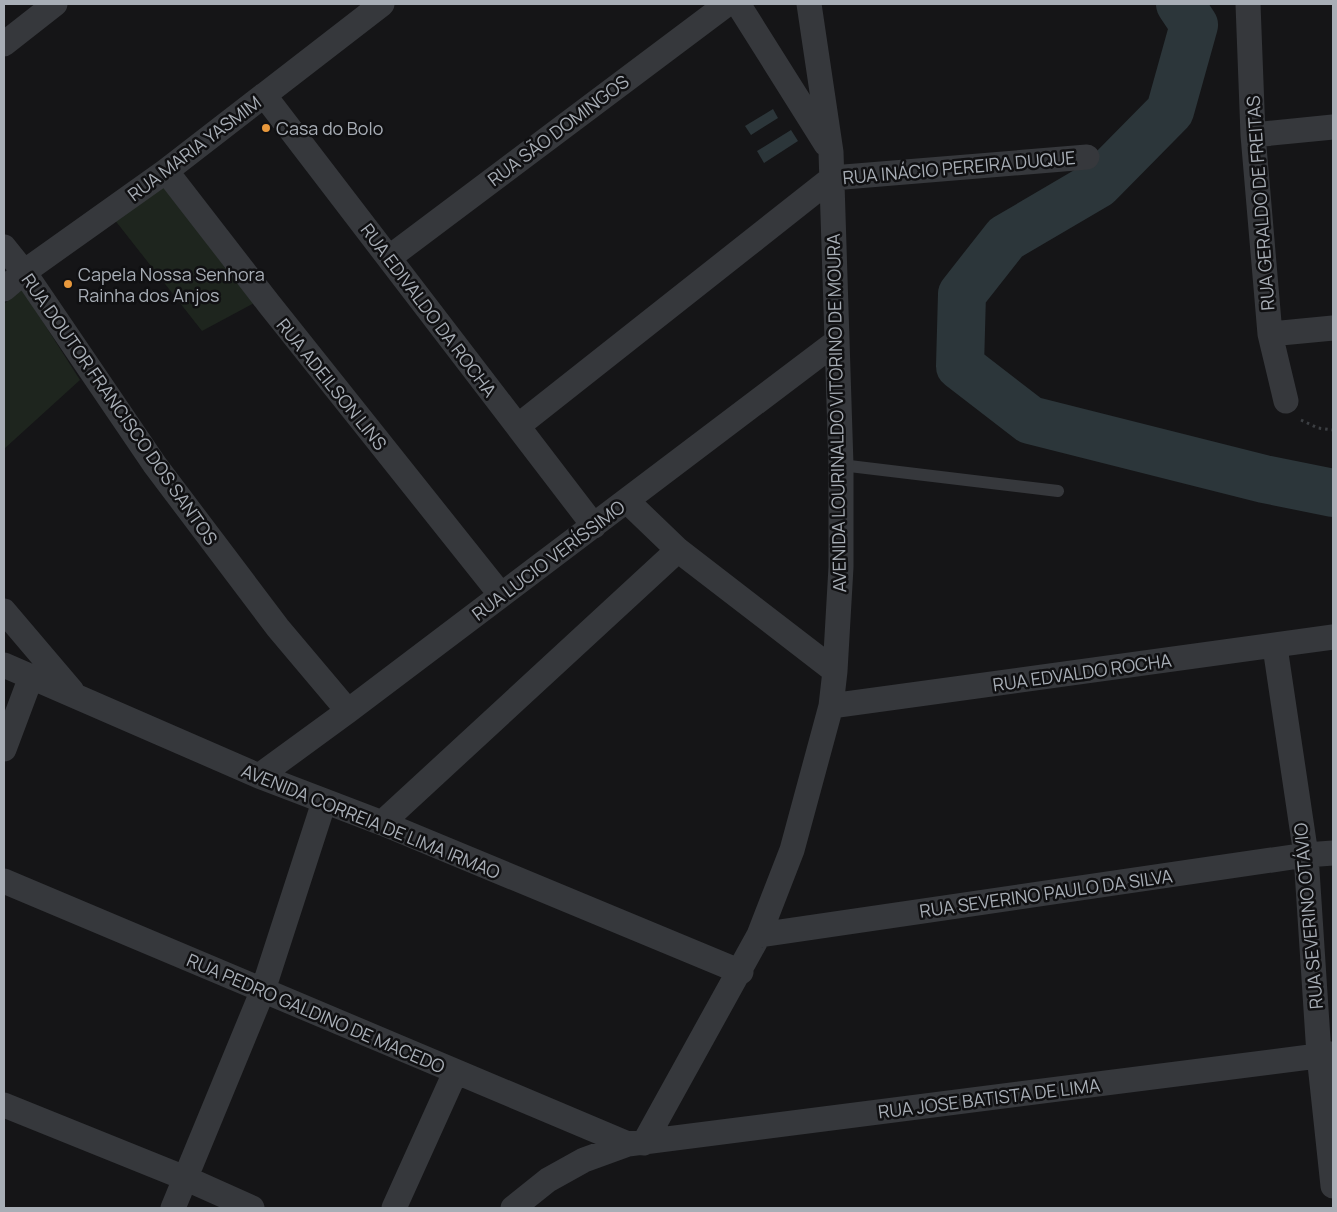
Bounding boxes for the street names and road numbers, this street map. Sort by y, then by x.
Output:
street label: RUA SÃO DOMINGOS [483,69,633,191]
street label: RUA MARIA YASMIM [123,90,265,206]
street label: RUA GERALDO DE FREITAS [1241,95,1279,311]
street label: RUA INÁCIO PEREIRA DUQUE [842,145,1076,189]
street label: RUA EDIVALDO DA ROCHA [356,218,503,402]
street label: AVENIDA LOURINALDO VITORINO DE MOURA [821,233,851,593]
street label: RUA DOUTOR FRANCISCO DOS SANTOS [17,269,223,549]
street label: RUA ADEILSON LINS [272,313,392,455]
street label: RUA LUCIO VERÍSSIMO [467,495,629,625]
street label: RUA EDVALDO ROCHA [991,647,1173,696]
street label: AVENIDA CORREIA DE LIMA IRMAO [238,758,504,884]
street label: RUA SEVERINO OTÁVIO [1288,822,1328,1010]
street label: RUA SEVERINO PAULO DA SILVA [918,863,1175,923]
street label: RUA PEDRO GALDINO DE MACEDO [183,948,449,1078]
street label: RUA JOSE BATISTA DE LIMA [877,1072,1102,1124]

